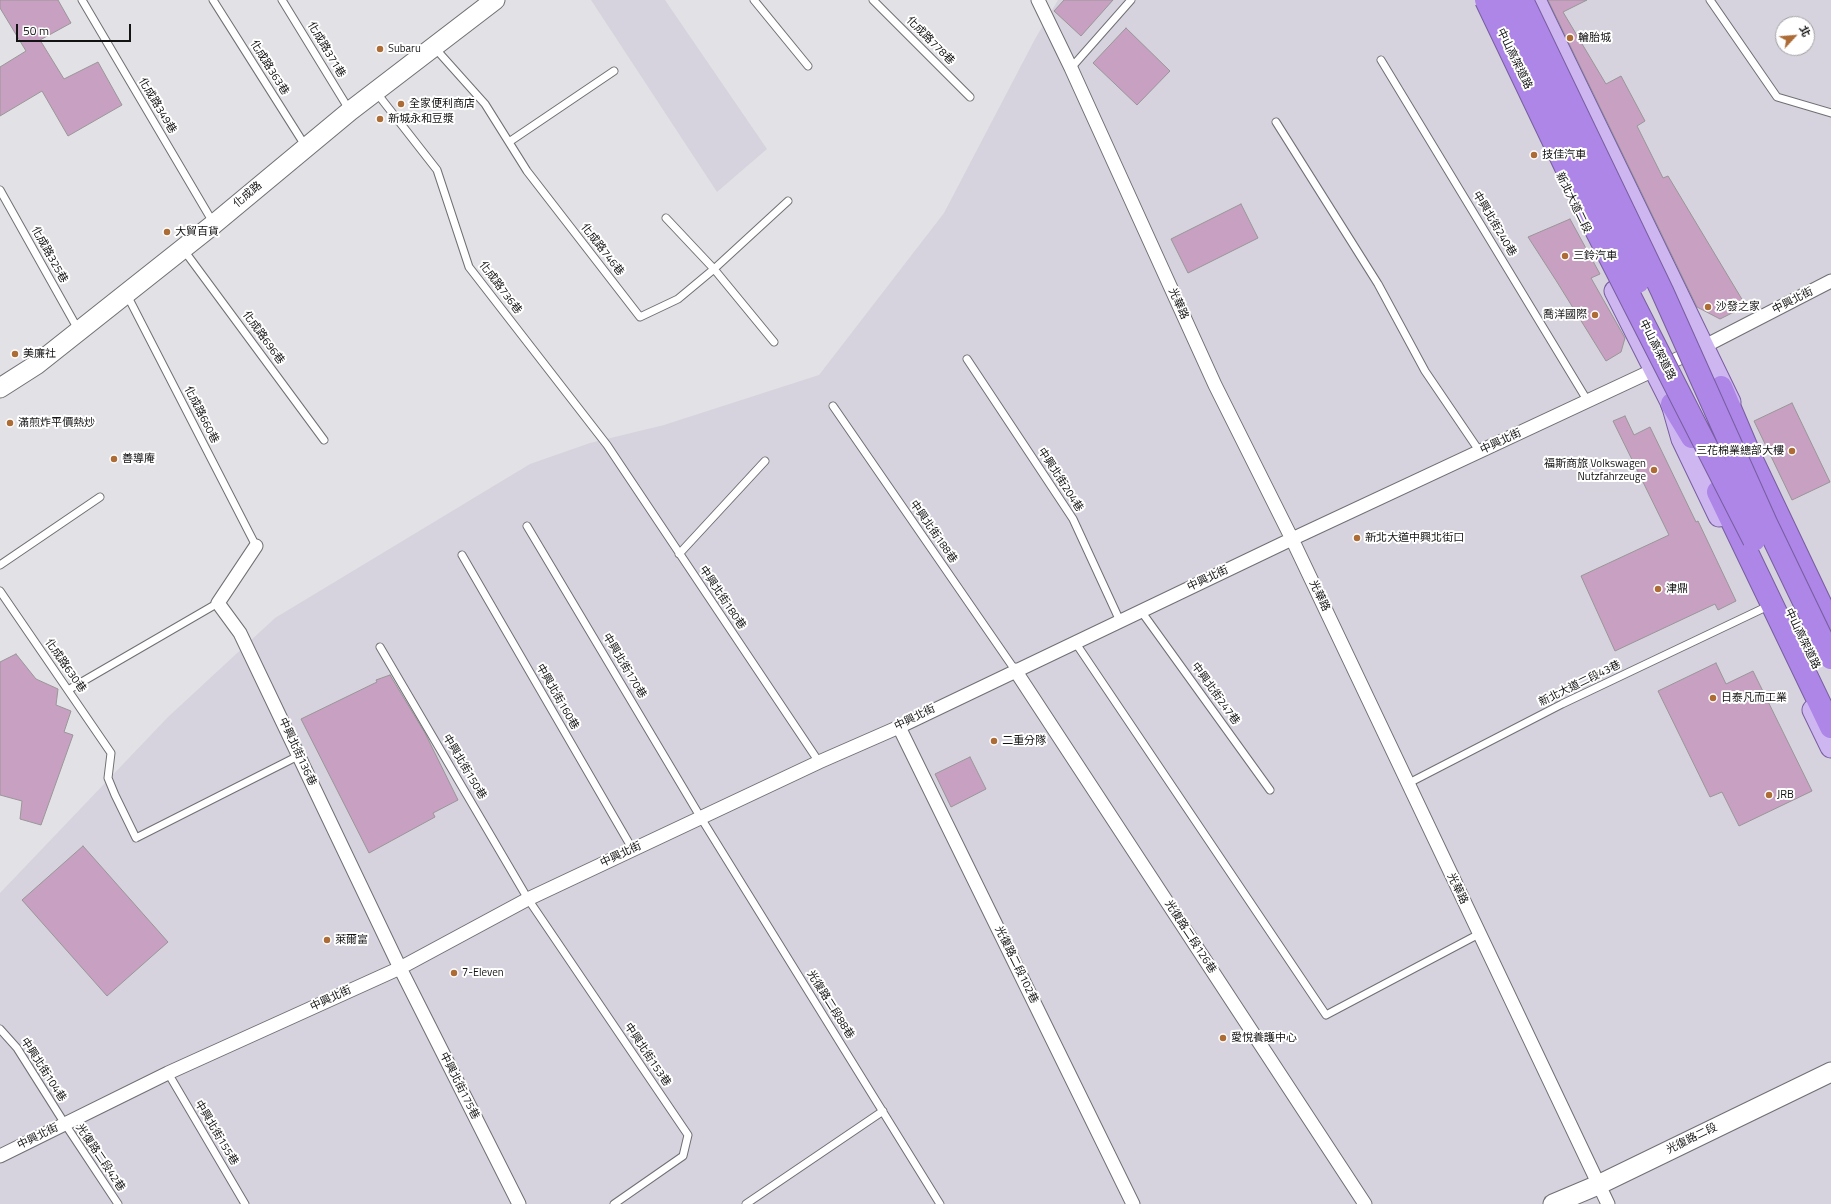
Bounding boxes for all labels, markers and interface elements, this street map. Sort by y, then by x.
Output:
street label: 化成路778巷 [903,14,957,68]
scale bar [18,16,133,42]
north arrow [1775,16,1815,56]
street label: 化成路371巷 [304,20,348,80]
text: 50 m [23,21,49,40]
text: 北 [1795,23,1814,40]
street label: 中山高架道路 [1494,26,1534,92]
place label: 輪胎城 [1578,31,1611,45]
marker: 輪胎城 [1565,33,1575,43]
street label: 化成路363巷 [247,38,291,98]
place label: Subaru [388,42,421,56]
marker: Subaru [375,44,385,54]
street label: 化成路349巷 [135,76,179,136]
place label: 全家便利商店 [409,97,475,111]
marker: 全家便利商店 [396,99,406,109]
place label: 新城永和豆漿 [388,112,454,126]
marker: 新城永和豆漿 [375,114,385,124]
place label: 技佳汽車 [1542,148,1586,162]
marker: 技佳汽車 [1529,150,1539,160]
street label: 新北大道二段 [1553,170,1593,236]
street label: 化成路 [231,179,265,211]
street label: 中興北街240巷 [1469,189,1519,259]
street label: 化成路746巷 [578,221,626,279]
street label: 化成路325巷 [28,224,70,286]
place label: 大貿百貨 [175,225,219,239]
marker: 大貿百貨 [162,227,172,237]
place label: 三鈴汽車 [1573,249,1617,263]
marker: 三鈴汽車 [1560,251,1570,261]
street label: 化成路736巷 [476,259,524,317]
street label: 中興北街 [1770,285,1816,317]
street label: 光華路 [1165,286,1191,322]
place label: 沙發之家 [1716,300,1760,314]
marker: 沙發之家 [1703,302,1713,312]
place label: 喬洋國際 [1543,308,1587,322]
street label: 化成路696巷 [239,309,287,367]
marker: 喬洋國際 [1590,310,1600,320]
street label: 中山高架道路 [1636,318,1678,382]
place label: 美廉社 [23,347,56,361]
marker: 美廉社 [10,349,20,359]
street label: 化成路660巷 [181,384,221,446]
place label: 滿煎炸平價熱炒 [18,416,95,430]
marker: 滿煎炸平價熱炒 [5,418,15,428]
street label: 中興北街 [1478,427,1524,457]
place label: 三花棉業總部大樓 [1696,444,1784,458]
street label: 中興北街204巷 [1034,446,1086,514]
marker: 三花棉業總部大樓 [1787,446,1797,456]
place label: 善導庵 [122,452,155,466]
marker: 善導庵 [109,454,119,464]
place label: 福斯商旅 Volkswagen Nutzfahrzeuge [1544,457,1646,483]
marker: 福斯商旅 Volkswagen Nutzfahrzeuge [1649,465,1659,475]
street label: 中興北街188巷 [907,498,959,566]
place label: 新北大道中興北街口 [1365,531,1464,545]
marker: 新北大道中興北街口 [1352,533,1362,543]
street label: 中興北街180巷 [696,564,748,632]
street label: 中興北街 [1185,564,1231,594]
street label: 光華路 [1306,578,1332,614]
place label: 津鼎 [1666,582,1688,596]
marker: 津鼎 [1653,584,1663,594]
street label: 中山高架道路 [1782,606,1822,672]
street label: 中興北街170巷 [599,631,649,701]
street label: 化成路630巷 [42,637,88,695]
street label: 新北大道二段43巷 [1537,658,1623,710]
street label: 中興北街247巷 [1188,660,1242,728]
street label: 中興北街160巷 [533,662,581,732]
place label: 日泰凡而工業 [1721,691,1787,705]
marker: 日泰凡而工業 [1708,693,1718,703]
street label: 中興北街 [892,702,938,734]
street label: 中興北街136巷 [275,716,319,788]
street label: 中興北街150巷 [439,732,489,802]
place label: 二重分隊 [1002,734,1046,748]
marker: 二重分隊 [989,736,999,746]
place label: JRB [1777,788,1794,802]
marker: JRB [1764,790,1774,800]
street label: 中興北街 [598,840,644,870]
street label: 光華路 [1444,871,1470,907]
street label: 光復路二段126巷 [1161,898,1219,976]
street label: 光復路二段102巷 [992,924,1040,1006]
place label: 萊爾富 [335,933,368,947]
marker: 萊爾富 [322,935,332,945]
place label: 7-Eleven [462,966,504,980]
marker: 7-Eleven [449,968,459,978]
street label: 光復路二段88巷 [804,968,856,1042]
street label: 中興北街 [308,984,354,1014]
street label: 中興北街153巷 [621,1021,673,1089]
place label: 愛悅養護中心 [1231,1031,1297,1045]
marker: 愛悅養護中心 [1218,1033,1228,1043]
street label: 中興北街104巷 [17,1036,69,1104]
street label: 中興北街175巷 [436,1050,482,1122]
street label: 中興北街155巷 [191,1098,241,1168]
street label: 中興北街 [15,1121,61,1153]
street label: 光復路二段 [1664,1121,1720,1157]
street label: 光復路二段42巷 [73,1122,127,1194]

